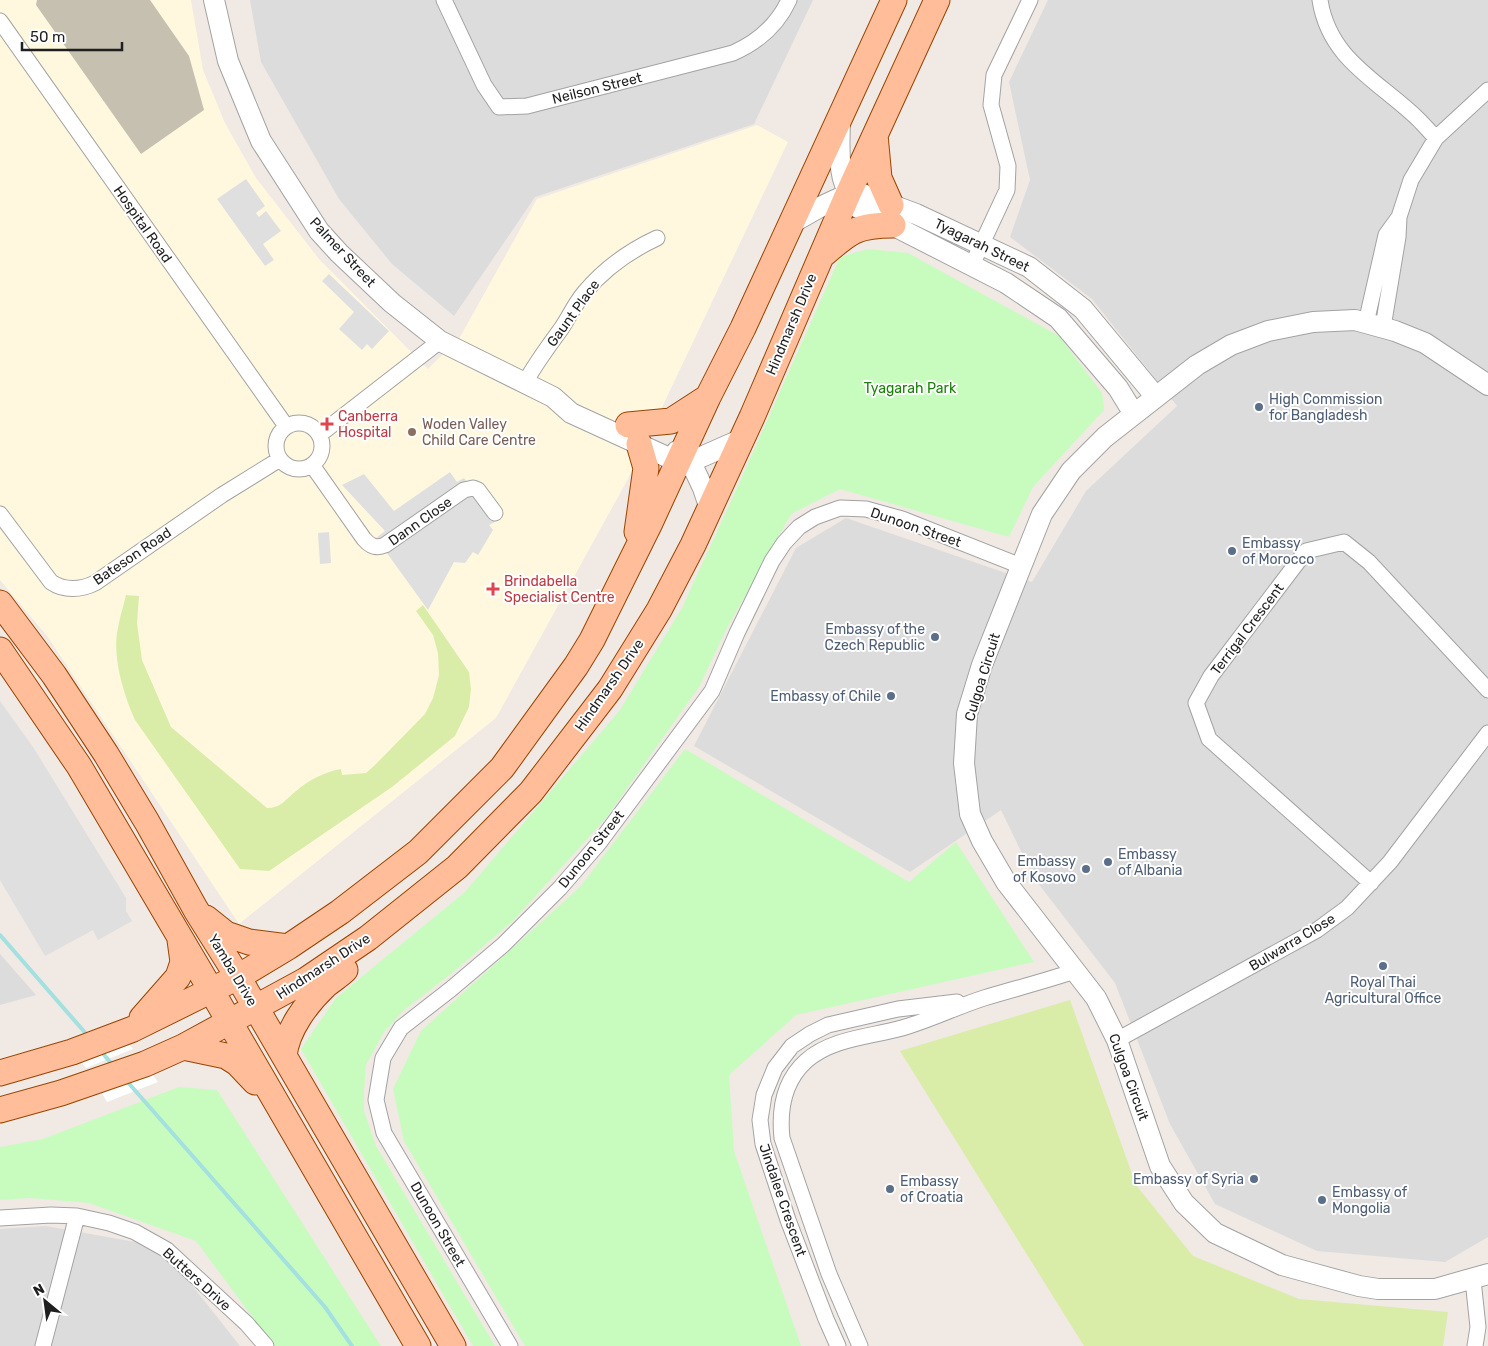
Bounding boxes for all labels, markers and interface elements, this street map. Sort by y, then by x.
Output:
scale bar [22,20,122,52]
text: 50 m [30,28,65,46]
street label: Neilson Street [550,69,644,108]
street label: Hospital Road [110,182,175,266]
street label: Palmer Street [306,214,380,291]
street label: Tyagarah Street [931,215,1033,276]
street label: Hindmarsh Drive [762,271,821,377]
street label: Gaunt Place [543,276,603,350]
park label: Tyagarah Park [864,380,957,397]
place label: High Commission for Bangladesh [1269,391,1383,424]
marker: High Commission for Bangladesh [1253,401,1265,413]
place label: Canberra Hospital [338,408,398,441]
place label: Woden Valley Child Care Centre [422,416,536,449]
marker: Canberra Hospital [320,417,334,431]
marker: Woden Valley Child Care Centre [406,426,418,438]
street label: Dann Close [385,493,455,549]
street label: Dunoon Street [868,504,964,551]
street label: Bateson Road [90,524,175,589]
place label: Embassy of Morocco [1242,535,1314,568]
marker: Embassy of Morocco [1226,545,1238,557]
place label: Brindabella Specialist Centre [504,573,615,606]
street label: Terrigal Crescent [1207,580,1288,679]
marker: Brindabella Specialist Centre [486,582,500,596]
place label: Embassy of the Czech Republic [825,621,925,654]
street label: Culgoa Circuit [961,630,1004,723]
marker: Embassy of the Czech Republic [929,631,941,643]
street label: Hindmarsh Drive [571,636,648,735]
place label: Embassy of Chile [770,688,881,705]
marker: Embassy of Chile [885,690,897,702]
street label: Dunoon Street [555,807,628,892]
place label: Embassy of Albania [1118,846,1183,879]
place label: Embassy of Kosovo [1013,853,1076,886]
marker: Embassy of Albania [1102,856,1114,868]
marker: Embassy of Kosovo [1080,863,1092,875]
street label: Bulwarra Close [1246,910,1338,975]
street label: Hindmarsh Drive [273,930,374,1003]
street label: Yamba Drive [204,931,261,1009]
marker: Royal Thai Agricultural Office [1377,960,1389,972]
place label: Royal Thai Agricultural Office [1325,974,1441,1007]
street label: Culgoa Circuit [1105,1031,1152,1124]
street label: Jindalee Crescent [755,1141,810,1259]
place label: Embassy of Syria [1133,1171,1244,1188]
place label: Embassy of Croatia [900,1173,963,1206]
marker: Embassy of Syria [1248,1173,1260,1185]
street label: Dunoon Street [406,1179,469,1270]
marker: Embassy of Croatia [884,1183,896,1195]
place label: Embassy of Mongolia [1332,1184,1408,1217]
marker: Embassy of Mongolia [1316,1194,1328,1206]
street label: Butters Drive [159,1244,234,1315]
north arrow [20,1276,70,1326]
text: N [30,1280,47,1300]

